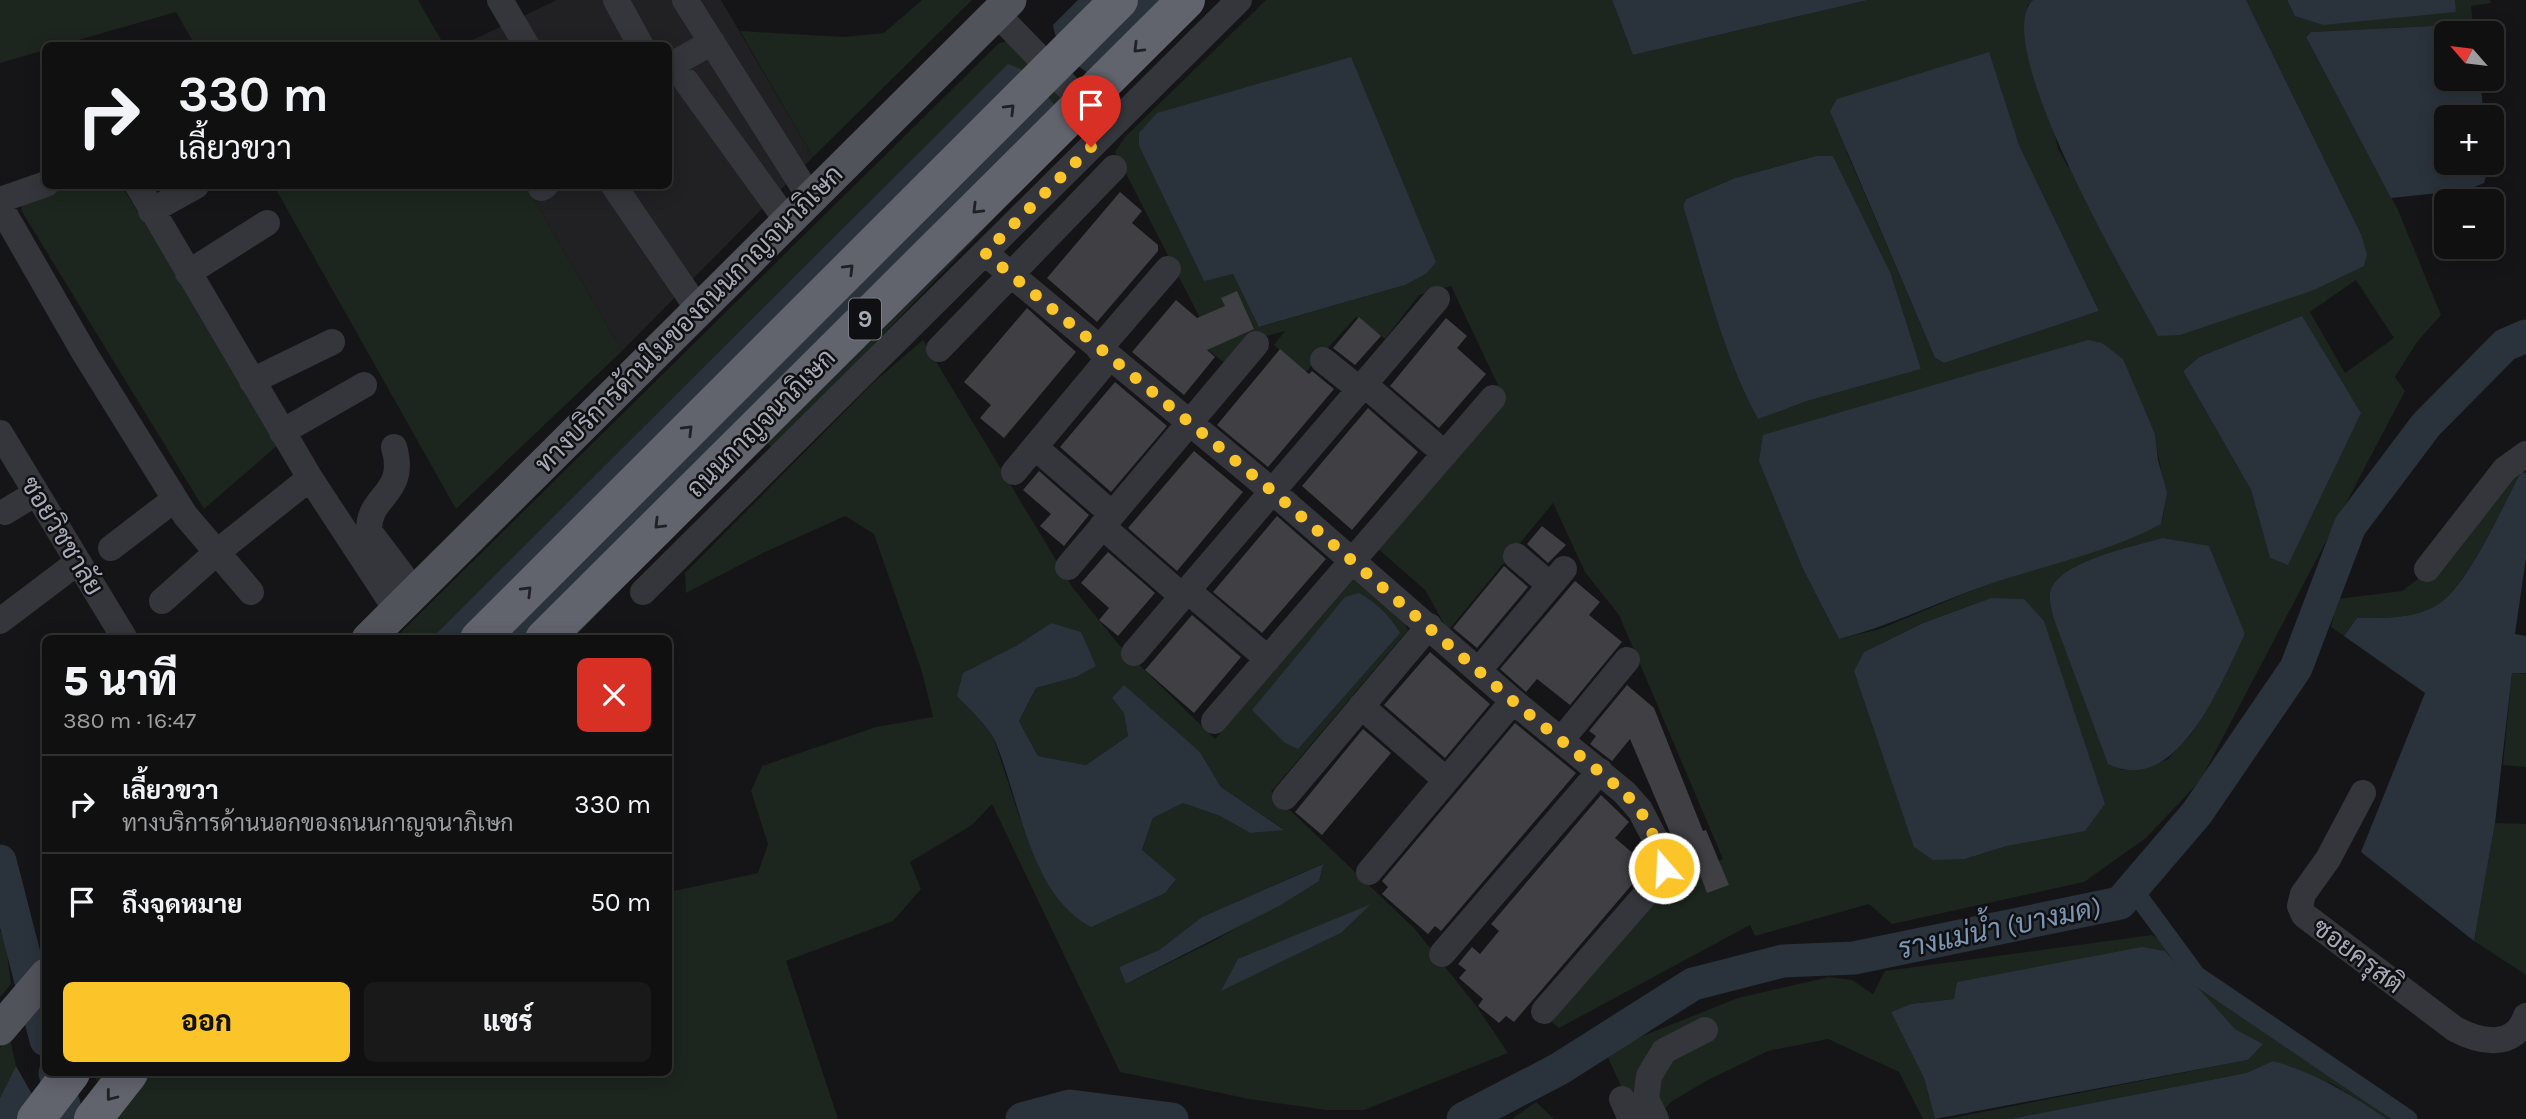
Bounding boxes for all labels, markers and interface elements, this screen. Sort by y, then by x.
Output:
north arrow [2434,21,2504,91]
map controls [2434,21,2504,259]
one-way arrow [1134,40,1146,52]
text: 330 m [178,66,329,123]
icon: right [63,70,154,161]
pin [1061,75,1121,147]
icon: arrive [1072,86,1110,124]
one-way arrow [1002,104,1015,117]
button: + [2434,105,2504,175]
text: เลี้ยวขวา [178,130,292,167]
street label: ทางบริการด้านในของถนนกาญจนาภิเษก [529,159,849,479]
button: − [2434,189,2504,259]
one-way arrow [972,200,985,213]
one-way arrow [841,265,854,278]
road number: 9 [849,298,881,340]
street label: ถนนกาญจนาภิเษก [680,342,842,504]
one-way arrow [680,425,693,438]
street label: ซอยวิชชาลัย [14,470,111,601]
one-way arrow [654,516,667,529]
one-way arrow [519,586,532,599]
text: 5 นาที [63,656,178,706]
button: close [577,658,651,732]
text: 380 m · 16:47 [63,707,196,734]
text: เลี้ยวขวา [122,775,219,806]
icon: right [63,785,101,823]
text: 330 m [574,789,651,820]
text: ทางบริการด้านนอกของถนนกาญจนาภิเษก [122,810,514,837]
position arrow [1627,831,1701,905]
icon: arrive [63,883,101,921]
water label: รางแม่น้ำ (บางมด) [1893,883,2104,966]
text: 50 m [590,887,651,918]
text: ถึงจุดหมาย [122,889,243,920]
street label: ซอยครุสติ [2305,912,2409,1002]
button: ออก [63,982,350,1062]
button: แชร์ [364,982,651,1062]
one-way arrow [106,1088,119,1100]

